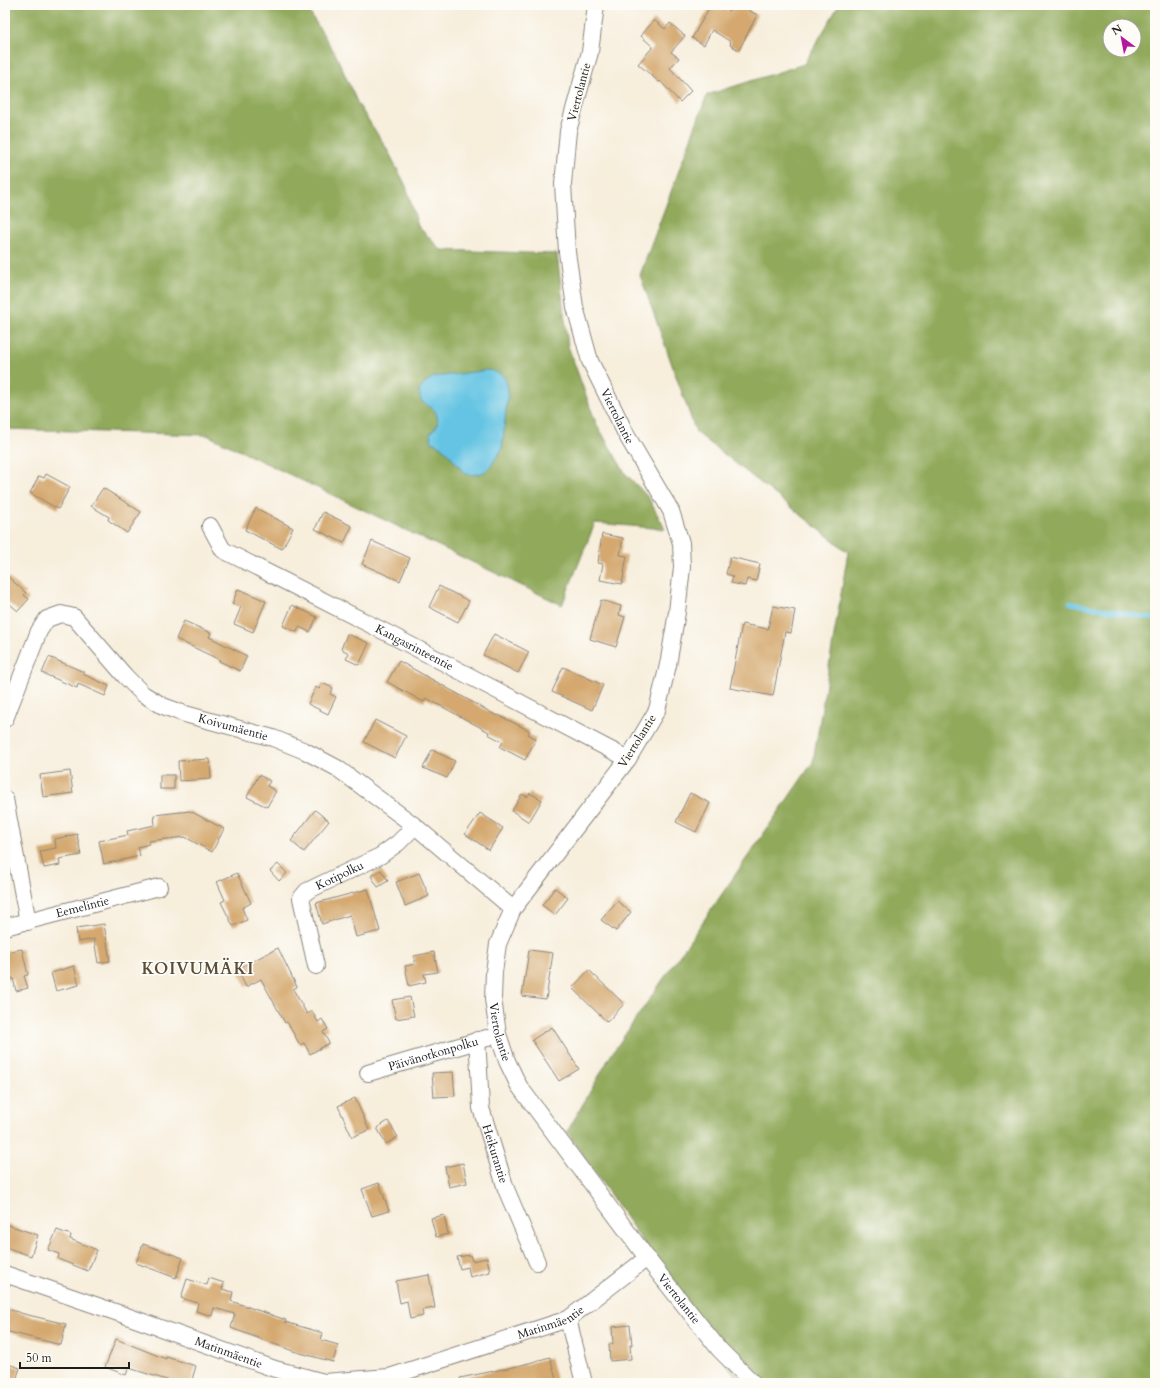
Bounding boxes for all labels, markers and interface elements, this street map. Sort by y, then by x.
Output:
north arrow [1102,18,1142,58]
text: N [1109,21,1125,39]
street label: Viertolantie [564,61,594,123]
street label: Viertolantie [597,386,638,447]
street label: Kangasrinteentie [373,620,456,674]
street label: Koivumäentie [196,710,270,744]
street label: Viertolantie [614,711,660,771]
street label: Kotipolku [313,857,367,894]
street label: Eemelintie [54,892,111,921]
district label: KOIVUMÄKI [141,957,255,980]
street label: Viertolantie [486,1002,515,1064]
street label: Päivänotkonpolku [386,1033,480,1075]
street label: Heikurantie [478,1122,512,1185]
street label: Viertolantie [654,1270,704,1327]
street label: Matinmäentie [515,1302,587,1343]
street label: Matinmäentie [193,1333,265,1372]
scale bar [20,1344,129,1370]
text: 50 m [26,1350,53,1366]

